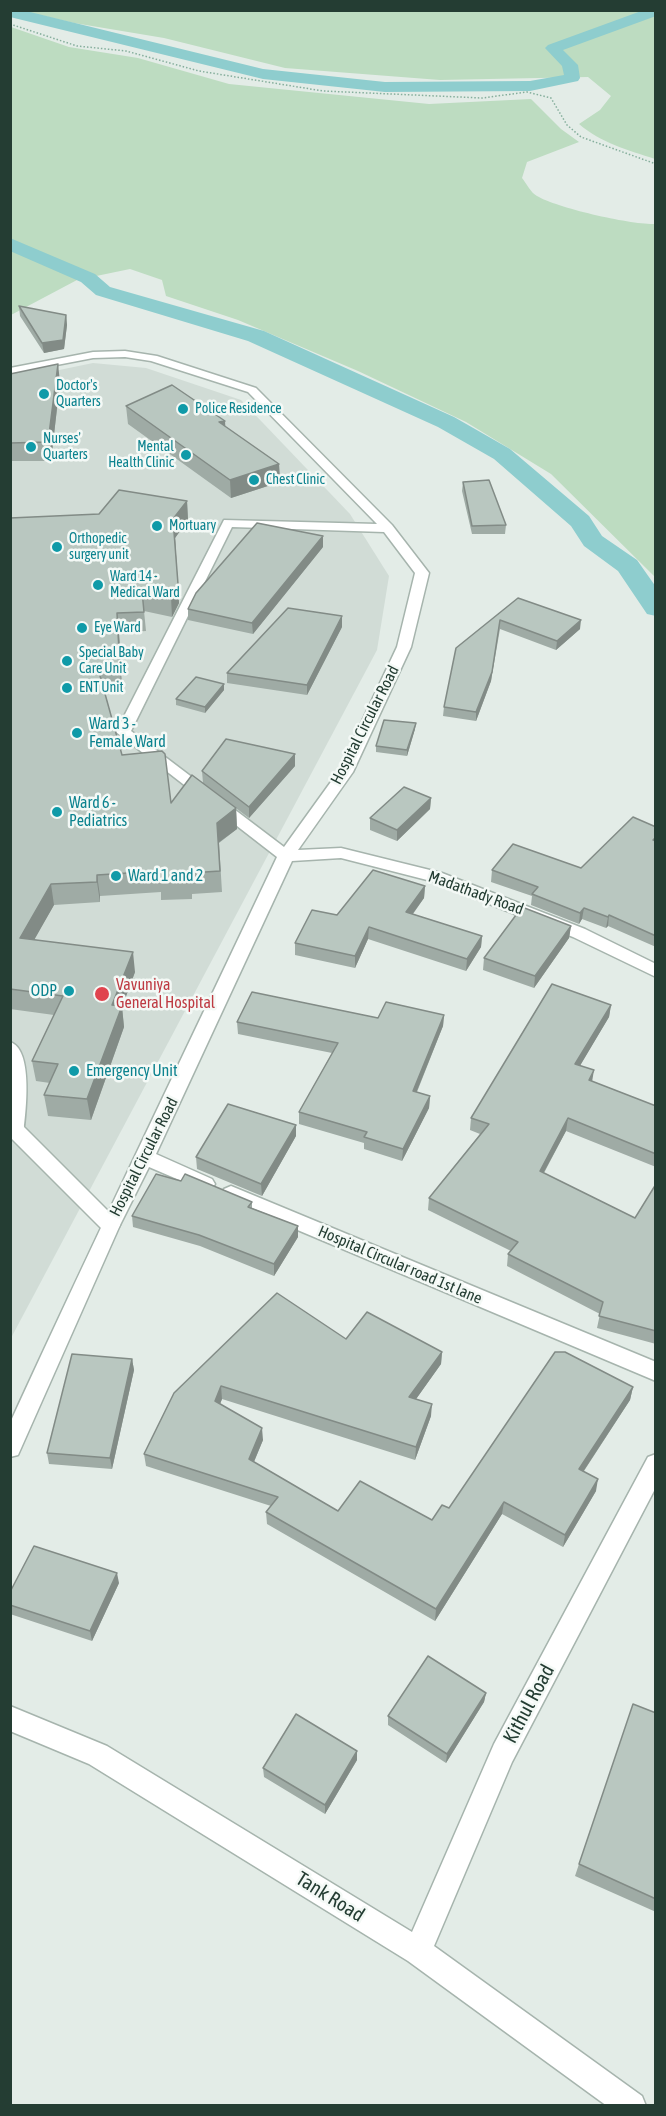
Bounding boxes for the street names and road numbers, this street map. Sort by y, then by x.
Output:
street label: Hospital Circular Road [327,662,403,788]
street label: Madathady Road [426,867,526,919]
street label: Hospital Circular Road [106,1094,182,1220]
street label: Hospital Circular road 1st lane [315,1222,485,1308]
street label: Kithul Road [498,1661,560,1747]
street label: Tank Road [291,1867,369,1927]

